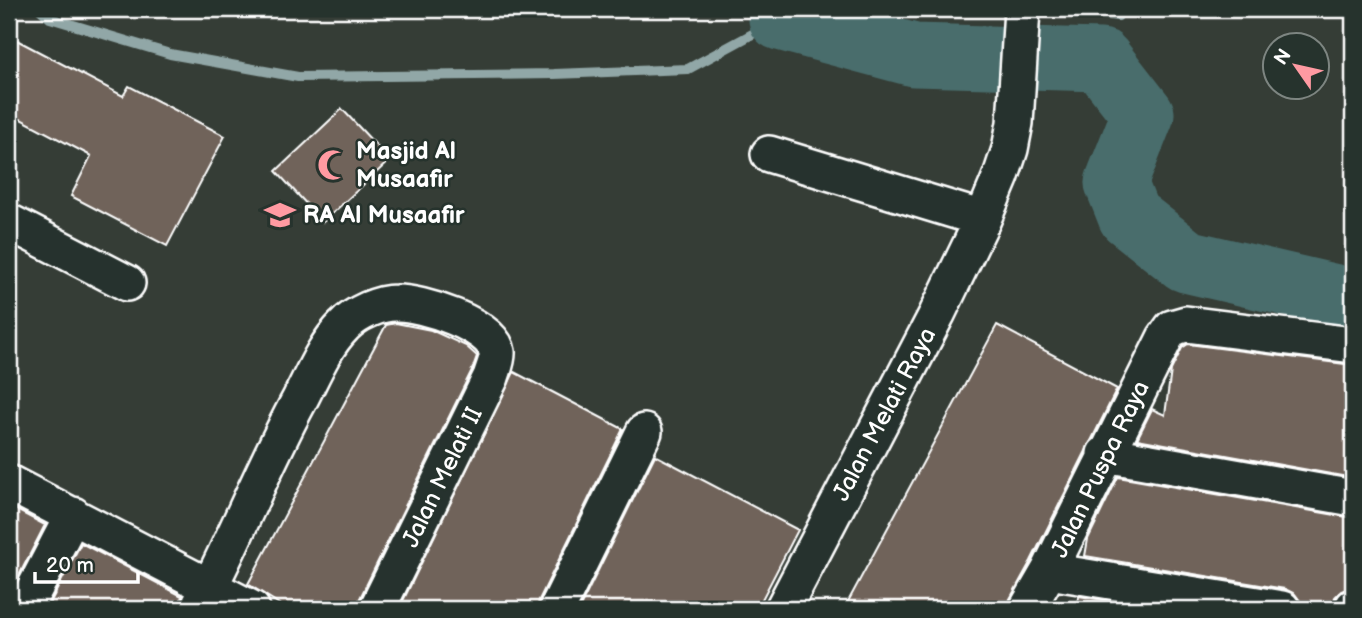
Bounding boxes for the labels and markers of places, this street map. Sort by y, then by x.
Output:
place label: Masjid Al Musaafir [356,137,456,194]
mosque icon: Masjid Al Musaafir [316,148,350,182]
school or university icon: RA Al Musaafir [263,198,297,232]
place label: RA Al Musaafir [303,201,465,230]

